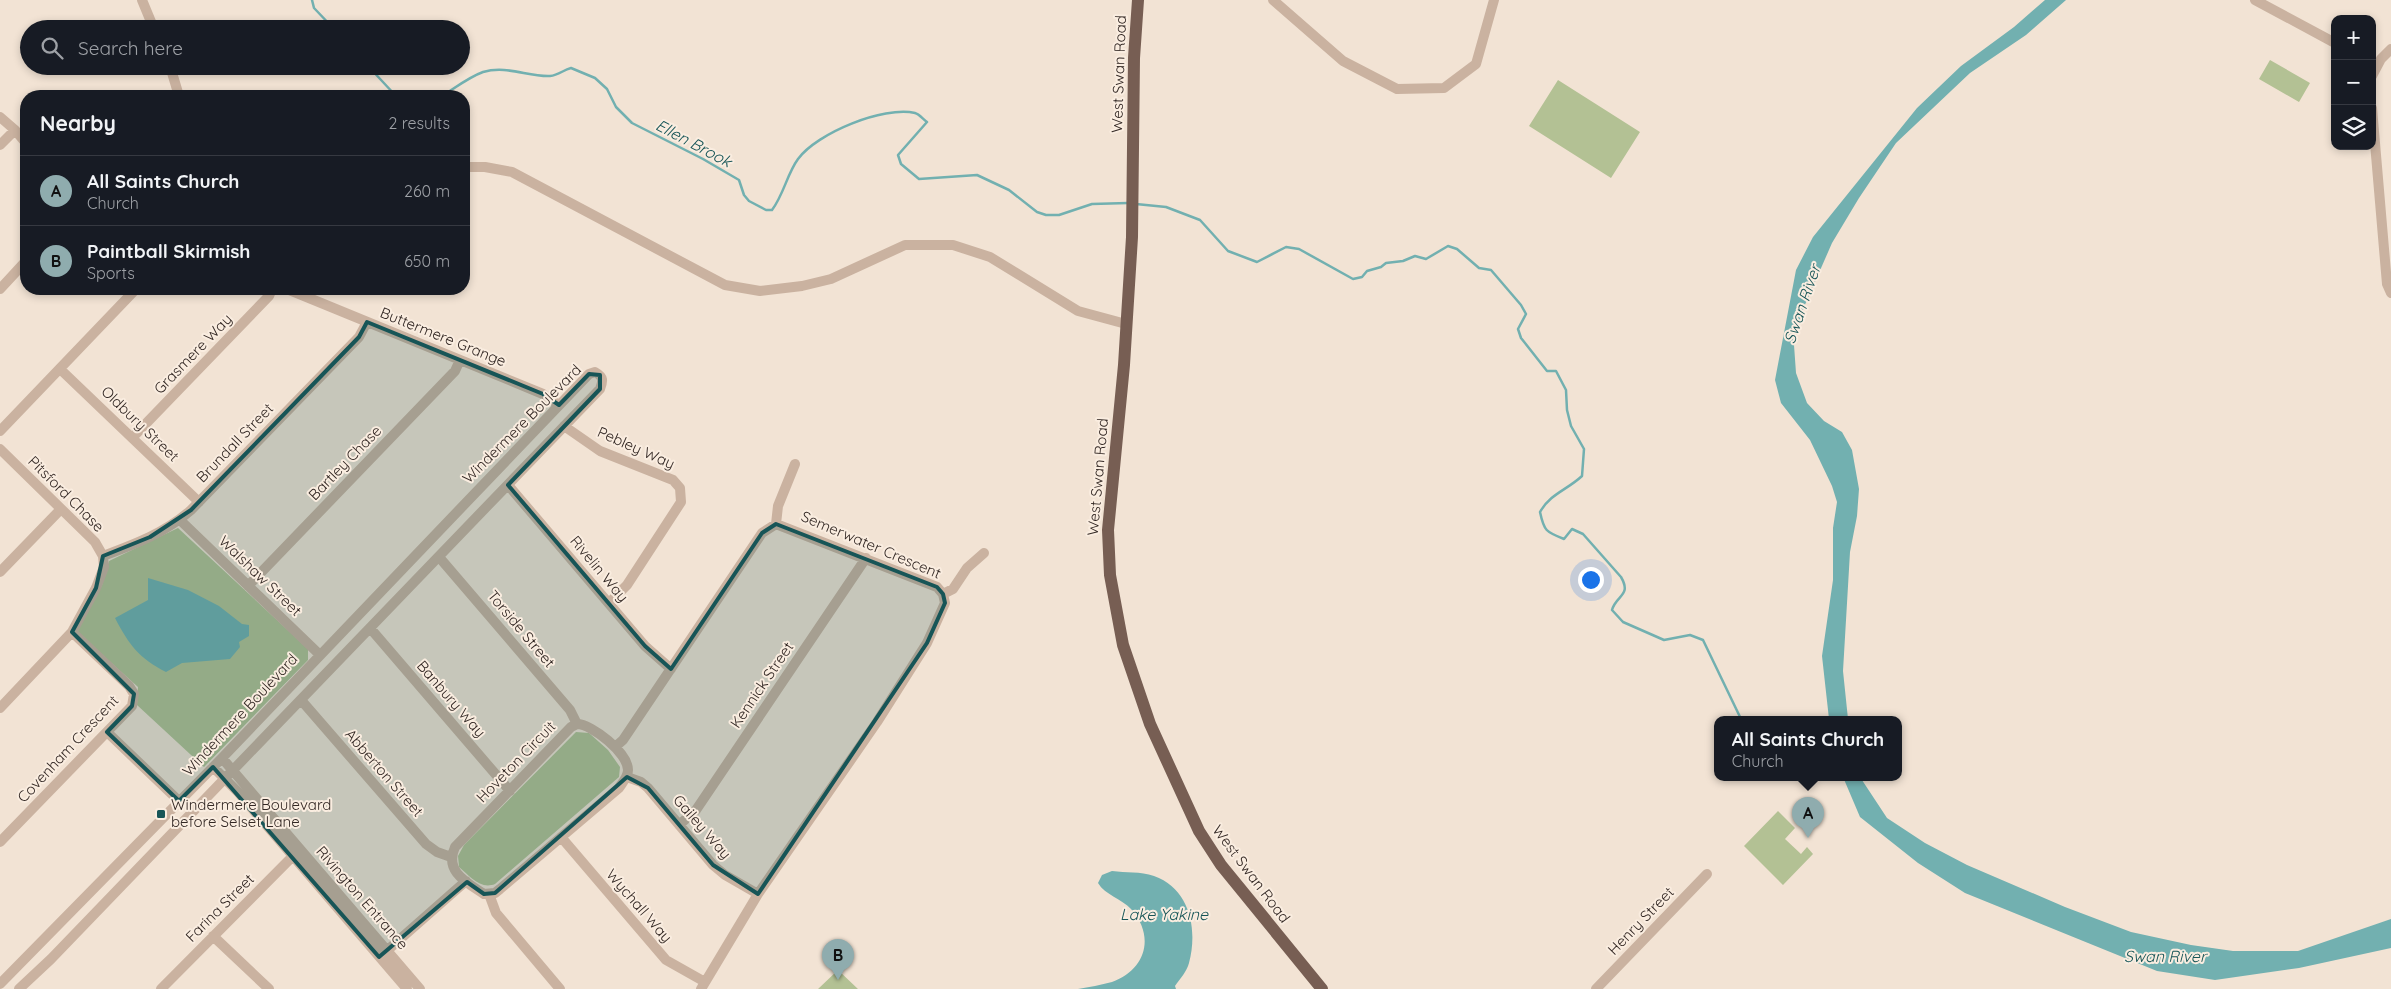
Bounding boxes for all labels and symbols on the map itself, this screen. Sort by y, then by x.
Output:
street label: West Swan Road [1107,15,1130,133]
water label: Ellen Brook [653,115,737,172]
water label: Swan River [1779,260,1825,346]
street label: Buttermere Grange [377,303,509,370]
street label: Grasmere Way [150,310,236,398]
street label: Windermere Boulevard [458,360,585,487]
street label: Oldbury Street [97,382,183,466]
street label: Brundall Street [192,399,277,486]
street label: West Swan Road [1083,417,1112,536]
street label: Bartley Chase [304,421,385,504]
street label: Pebley Way [595,422,678,473]
street label: Pitsford Chase [24,452,108,536]
street label: Semerwater Crescent [798,506,944,583]
street label: Walshaw Street [215,531,306,620]
street label: Rivelin Way [566,532,633,606]
your location [1578,567,1604,593]
street label: Torside Street [484,586,559,671]
street label: Kennick Street [726,638,797,731]
street label: Windermere Boulevard [178,650,301,780]
street label: Banbury Way [413,656,490,741]
street label: Covenham Crescent [13,691,122,806]
street label: Hoveton Circuit [472,717,559,806]
street label: Abberton Street [341,725,428,820]
street label: Gailey Way [669,791,736,863]
place label: Windermere Boulevard before Selset Lane [171,795,331,831]
pin: A [1792,797,1824,838]
marker: Windermere Boulevard before Selset Lane [155,808,167,820]
street label: West Swan Road [1208,821,1294,926]
street label: Rivington Entrance [312,842,413,953]
street label: Wychall Way [602,865,676,946]
street label: Farina Street [181,869,258,946]
street label: Henry Street [1603,883,1678,959]
water label: Lake Yakine [1120,904,1209,924]
pin: B [822,939,854,980]
water label: Swan River [2124,946,2208,966]

